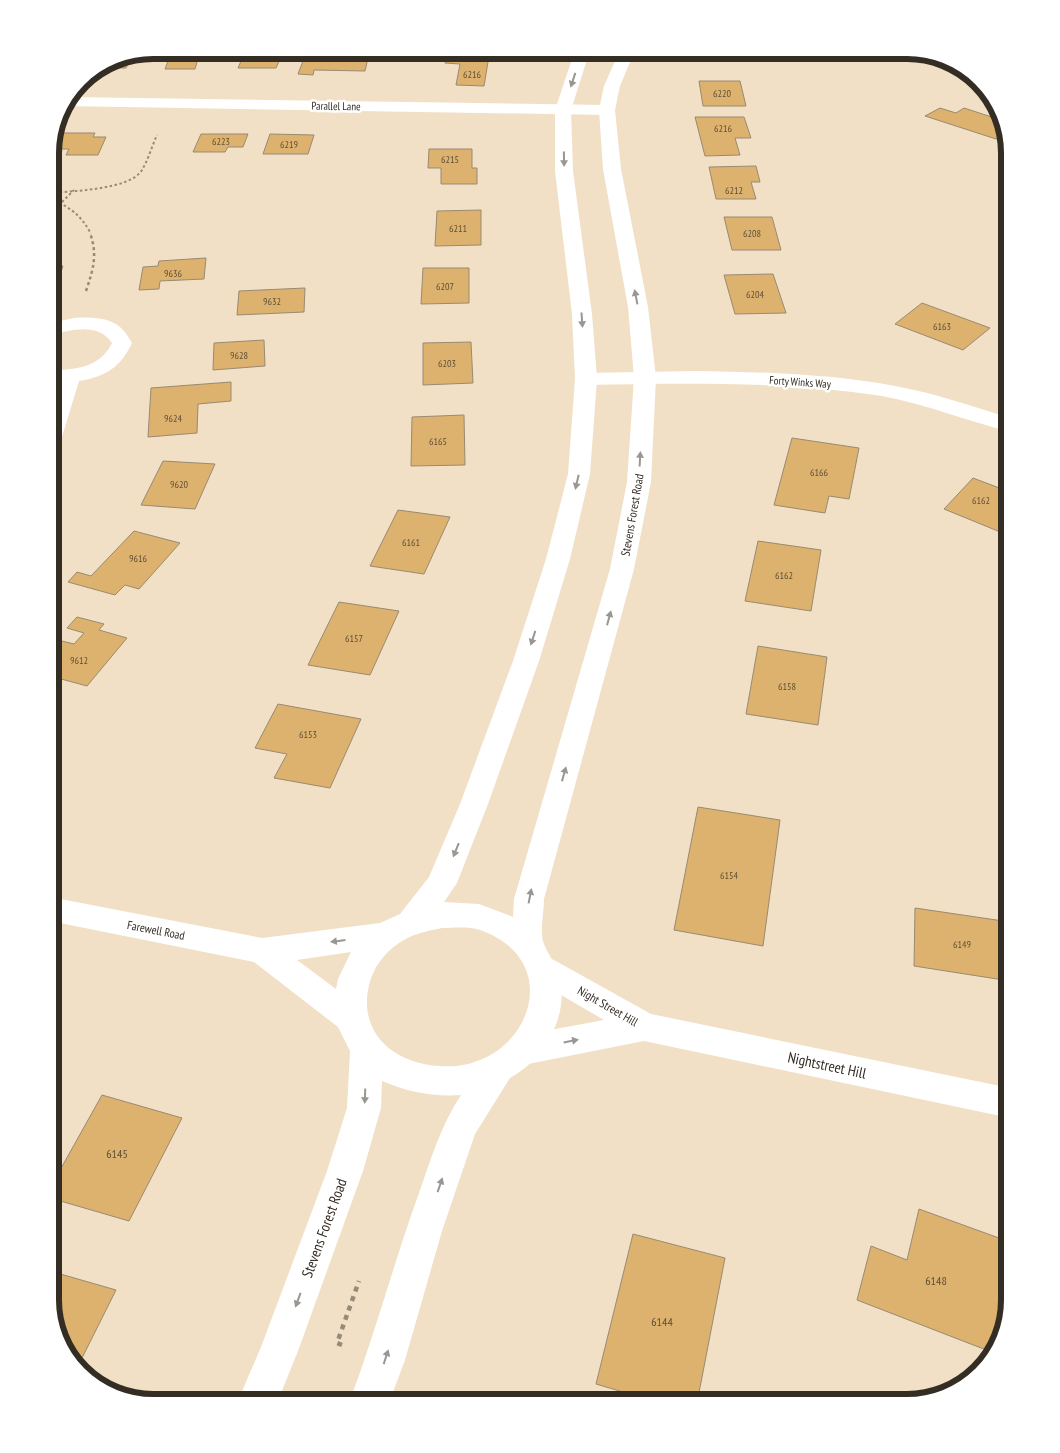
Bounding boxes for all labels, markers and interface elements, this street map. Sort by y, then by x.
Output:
house number: 6216 [463,68,482,81]
one-way arrow [568,72,576,87]
house number: 6220 [713,87,732,100]
street label: Parallel Lane [311,99,361,113]
house number: 6216 [714,122,733,135]
house number: 6223 [212,135,230,148]
house number: 6219 [280,138,298,151]
one-way arrow [560,151,568,167]
house number: 6215 [441,153,459,166]
house number: 6212 [725,184,743,197]
house number: 6211 [449,222,467,235]
house number: 6208 [743,227,761,240]
house number: 9636 [164,267,183,280]
house number: 6207 [436,280,454,293]
one-way arrow [632,288,640,304]
house number: 6204 [746,288,765,301]
house number: 9632 [263,295,281,308]
one-way arrow [579,312,587,328]
house number: 6163 [933,320,951,333]
house number: 9628 [230,349,248,362]
house number: 6203 [438,357,456,370]
street label: Forty Winks Way [769,373,832,391]
house number: 9624 [164,412,183,425]
house number: 6165 [429,435,447,448]
one-way arrow [637,450,645,466]
house number: 6166 [810,466,829,479]
street label: Stevens Forest Road [617,473,647,557]
one-way arrow [573,474,581,489]
house number: 9620 [170,478,189,491]
house number: 6162 [972,494,990,507]
house number: 6161 [402,536,420,549]
house number: 9616 [129,552,148,565]
house number: 6162 [775,569,793,582]
one-way arrow [605,610,613,625]
one-way arrow [529,631,537,646]
house number: 6157 [345,632,363,645]
house number: 9612 [70,654,88,667]
house number: 6158 [778,680,796,693]
house number: 6153 [299,728,317,741]
one-way arrow [561,766,569,781]
one-way arrow [452,842,459,857]
house number: 6154 [720,869,739,882]
one-way arrow [527,887,535,903]
street label: Farewell Road [126,917,186,943]
one-way arrow [330,937,346,945]
house number: 6149 [953,938,971,951]
street label: Night Street Hill [575,983,641,1029]
one-way arrow [564,1037,579,1045]
street label: Nightstreet Hill [786,1047,868,1083]
one-way arrow [360,1088,368,1104]
house number: 6145 [106,1146,128,1161]
street label: Stevens Forest Road [297,1176,351,1280]
one-way arrow [437,1177,444,1192]
house number: 6148 [925,1273,947,1288]
one-way arrow [294,1292,301,1307]
house number: 6144 [651,1314,673,1329]
one-way arrow [383,1350,390,1365]

